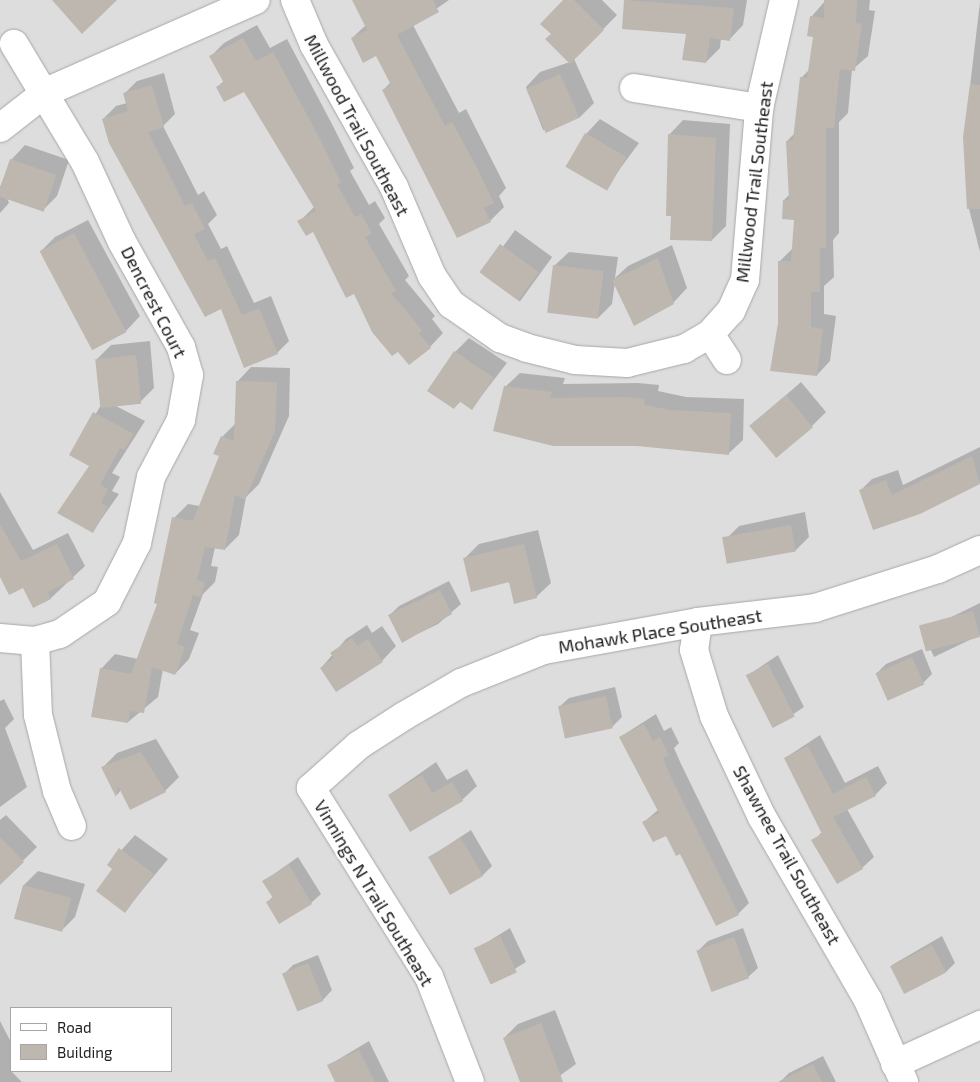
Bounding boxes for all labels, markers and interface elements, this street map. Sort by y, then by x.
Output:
street label: Millwood Trail Southeast [300,30,414,220]
street label: Millwood Trail Southeast [731,80,777,284]
street label: Dencrest Court [117,243,191,361]
street label: Mohawk Place Southeast [557,604,763,658]
street label: Shawnee Trail Southeast [729,761,845,949]
street label: Vinnings N Trail Southeast [310,796,438,990]
legend [10,1007,172,1072]
text: Road [57,1018,92,1036]
text: Building [57,1043,112,1061]

